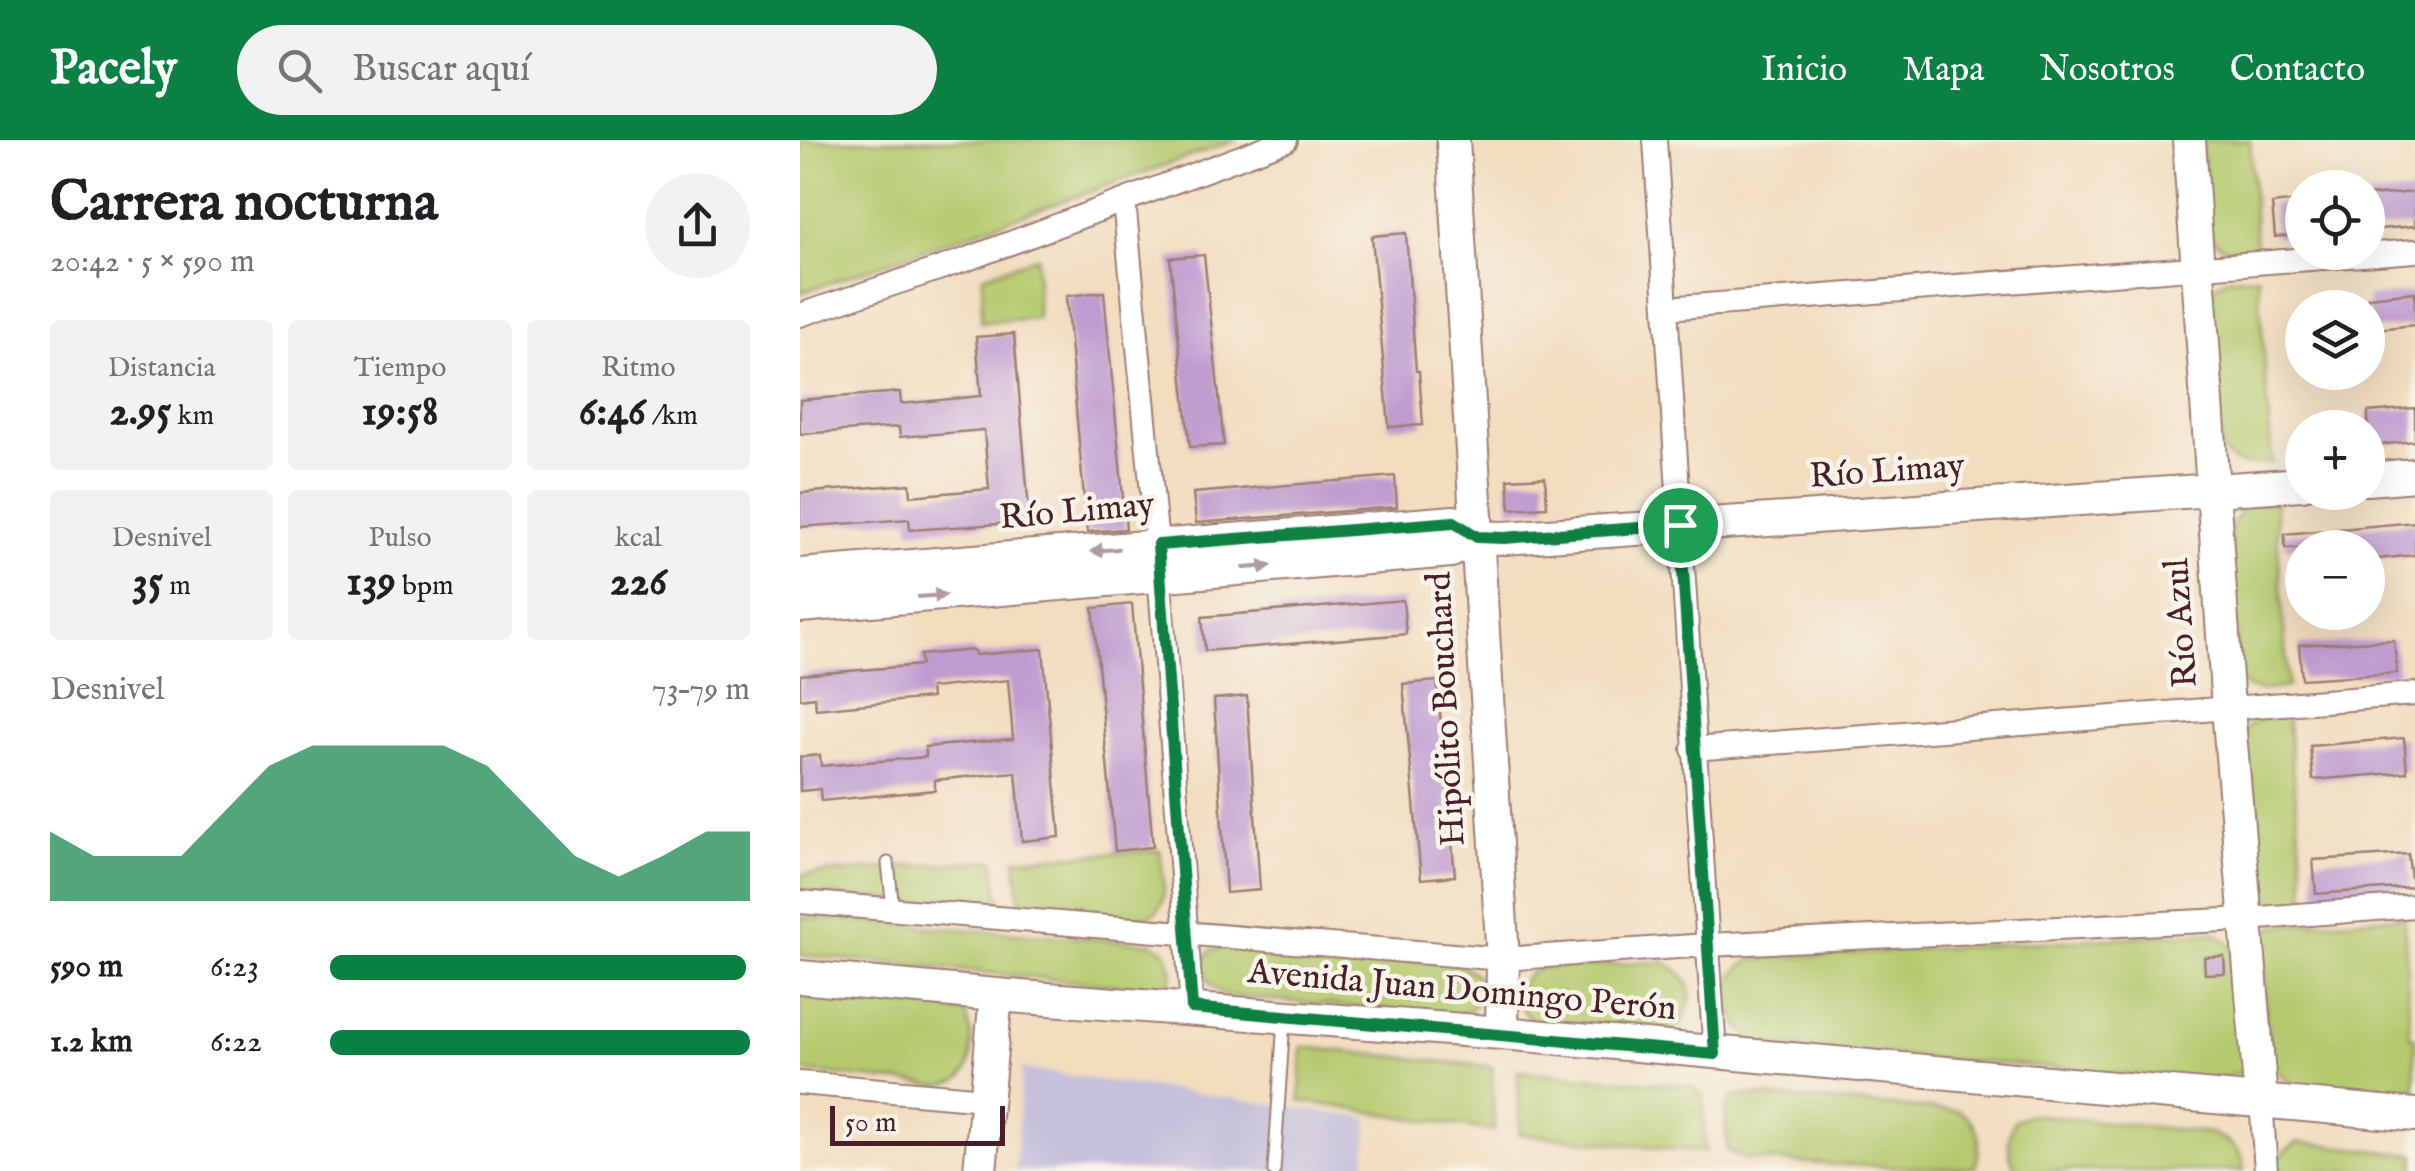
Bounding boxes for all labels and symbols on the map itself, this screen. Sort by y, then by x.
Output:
street label: Río Limay [1808,444,1967,500]
street label: Río Limay [998,483,1157,541]
pin [1638,483,1723,568]
one-way arrow [1089,542,1120,558]
street label: Río Azul [2155,556,2209,689]
one-way arrow [1242,558,1274,574]
street label: Hipólito Bouchard [1417,570,1477,847]
one-way arrow [917,588,949,604]
street label: Avenida Juan Domingo Perón [1245,950,1678,1032]
scale bar [830,1101,1005,1146]

